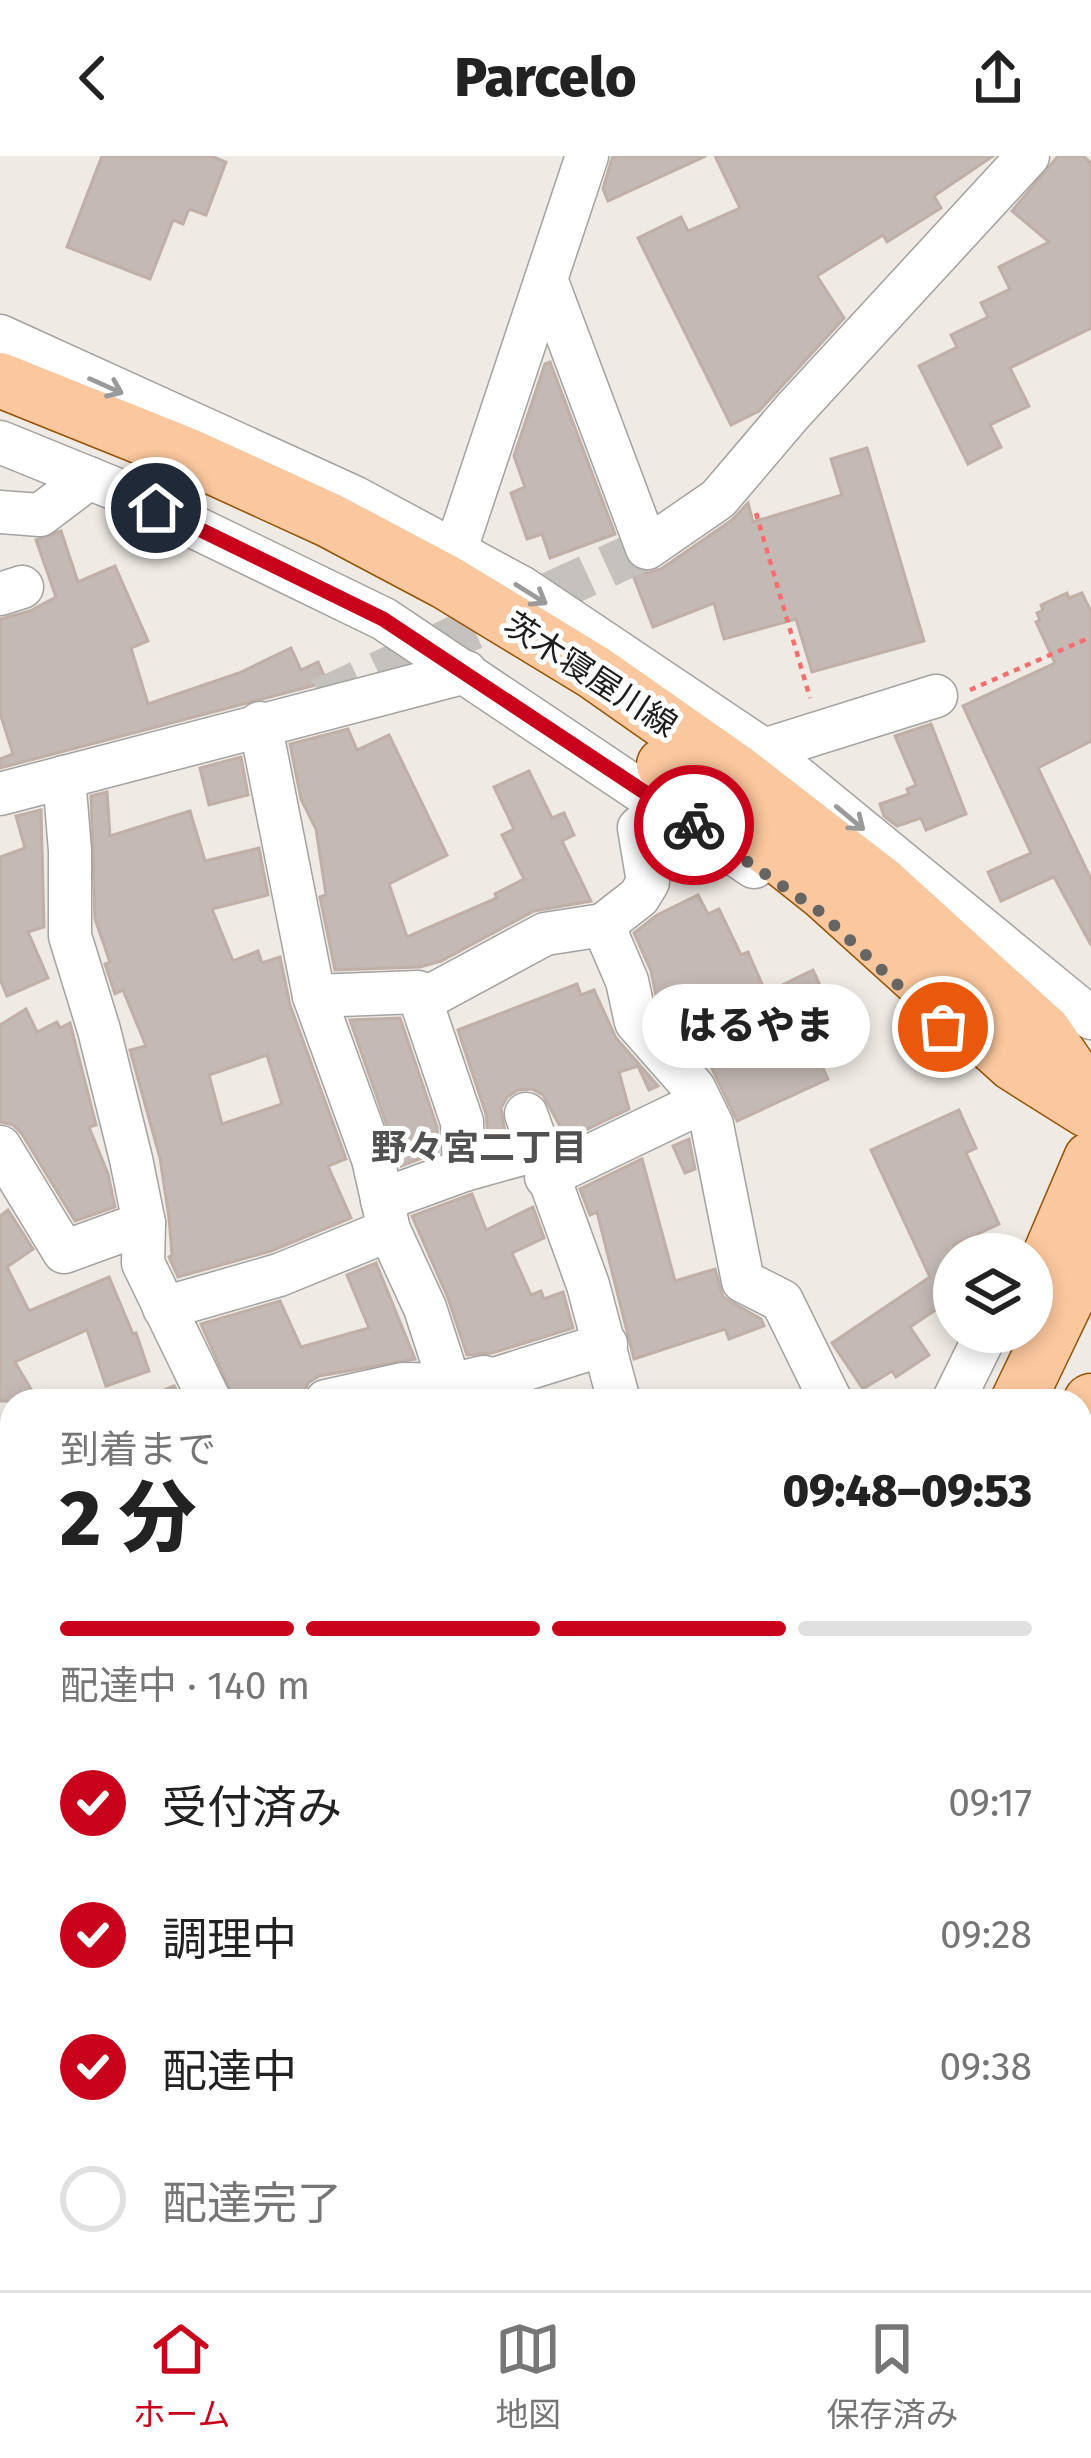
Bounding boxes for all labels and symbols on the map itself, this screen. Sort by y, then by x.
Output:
one-way arrow [87,377,123,399]
pin [105,457,207,559]
one-way arrow [513,582,547,606]
street label: 茨木寝屋川線 [497,604,684,746]
courier [634,765,754,885]
one-way arrow [834,804,865,832]
pin [892,976,994,1078]
callout: はるやま [643,985,871,1069]
district label: 野々宮二丁目 [371,1126,587,1170]

